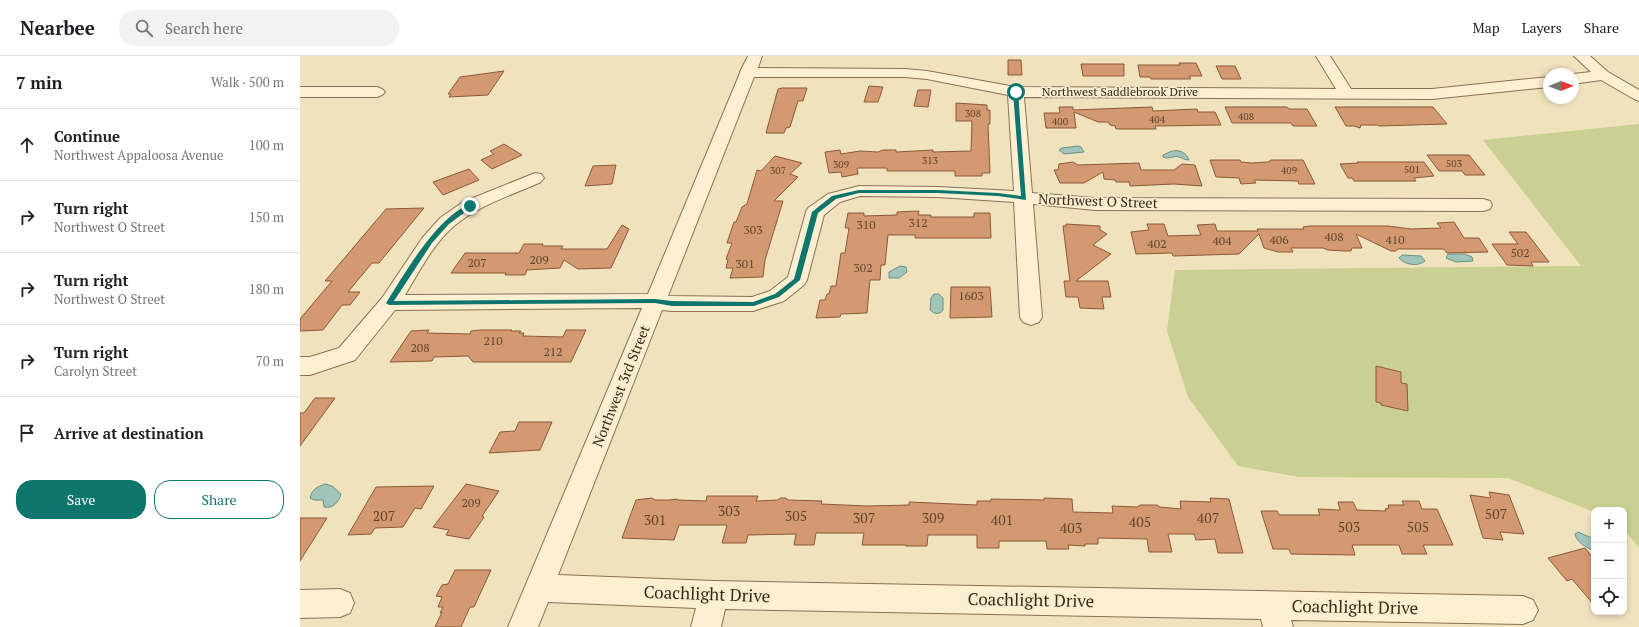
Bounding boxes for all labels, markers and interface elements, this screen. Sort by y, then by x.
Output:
search box [119,10,399,46]
text: Nearbee [20,15,95,40]
icon: search [133,17,155,39]
text: Search here [165,18,243,38]
text: Map [1473,18,1500,37]
text: Layers [1522,18,1562,37]
text: Share [1584,18,1619,37]
north arrow [1543,68,1579,104]
text: 7 min [16,71,63,94]
text: Walk · 500 m [211,73,284,91]
route start [1007,83,1025,101]
street label: Northwest Saddlebrook Drive [1042,84,1198,99]
house number: 308 [965,107,981,120]
house number: 408 [1238,110,1254,123]
house number: 404 [1149,113,1166,126]
house number: 400 [1052,115,1068,128]
text: Continue [54,126,120,146]
icon: ahead [16,134,38,156]
text: 100 m [249,136,284,154]
text: Northwest Appaloosa Avenue [54,146,223,164]
house number: 313 [922,154,938,167]
house number: 503 [1446,157,1462,170]
house number: 309 [833,158,849,171]
house number: 501 [1404,163,1420,176]
house number: 307 [770,164,786,177]
house number: 409 [1281,164,1297,177]
street label: Northwest O Street [1038,189,1159,212]
route end [461,197,479,215]
text: Turn right [54,198,129,218]
icon: right [16,206,38,228]
text: 150 m [249,208,284,226]
house number: 312 [908,215,928,230]
house number: 310 [856,217,876,232]
text: Northwest O Street [54,218,165,236]
house number: 303 [743,222,763,237]
house number: 408 [1324,229,1344,244]
house number: 406 [1269,232,1289,247]
house number: 410 [1385,232,1405,247]
house number: 404 [1212,233,1232,248]
house number: 402 [1147,236,1167,251]
house number: 502 [1510,245,1530,260]
house number: 209 [529,252,549,267]
house number: 207 [467,255,487,270]
house number: 301 [735,256,755,271]
house number: 302 [853,260,873,275]
text: Turn right [54,270,129,290]
icon: right [16,278,38,300]
text: 180 m [249,280,284,298]
house number: 1603 [958,288,984,303]
text: Northwest O Street [54,290,165,308]
street label: Northwest 3rd Street [587,321,654,450]
house number: 210 [483,333,503,348]
house number: 208 [410,340,430,355]
text: Turn right [54,342,129,362]
house number: 212 [543,344,563,359]
icon: right [16,350,38,372]
text: 70 m [256,352,284,370]
text: Carolyn Street [54,362,137,380]
icon: arrive [16,422,38,444]
text: Arrive at destination [54,423,204,443]
button: Save [16,480,146,519]
button: Share [154,480,284,519]
house number: 209 [461,495,481,510]
house number: 303 [718,501,740,520]
house number: 507 [1485,504,1507,523]
house number: 207 [373,506,395,525]
house number: 305 [785,506,807,525]
map controls [1591,507,1627,615]
button: + [1591,507,1627,543]
house number: 307 [853,508,875,527]
house number: 309 [922,508,944,527]
house number: 407 [1197,508,1219,527]
house number: 301 [644,510,666,529]
house number: 401 [991,510,1013,529]
house number: 405 [1129,512,1151,531]
house number: 503 [1338,517,1360,536]
house number: 505 [1407,517,1429,536]
house number: 403 [1060,518,1082,537]
button: − [1591,543,1627,579]
button: locate [1591,579,1627,615]
street label: Coachlight Drive [643,580,771,607]
street label: Coachlight Drive [968,587,1094,612]
street label: Coachlight Drive [1292,594,1418,619]

